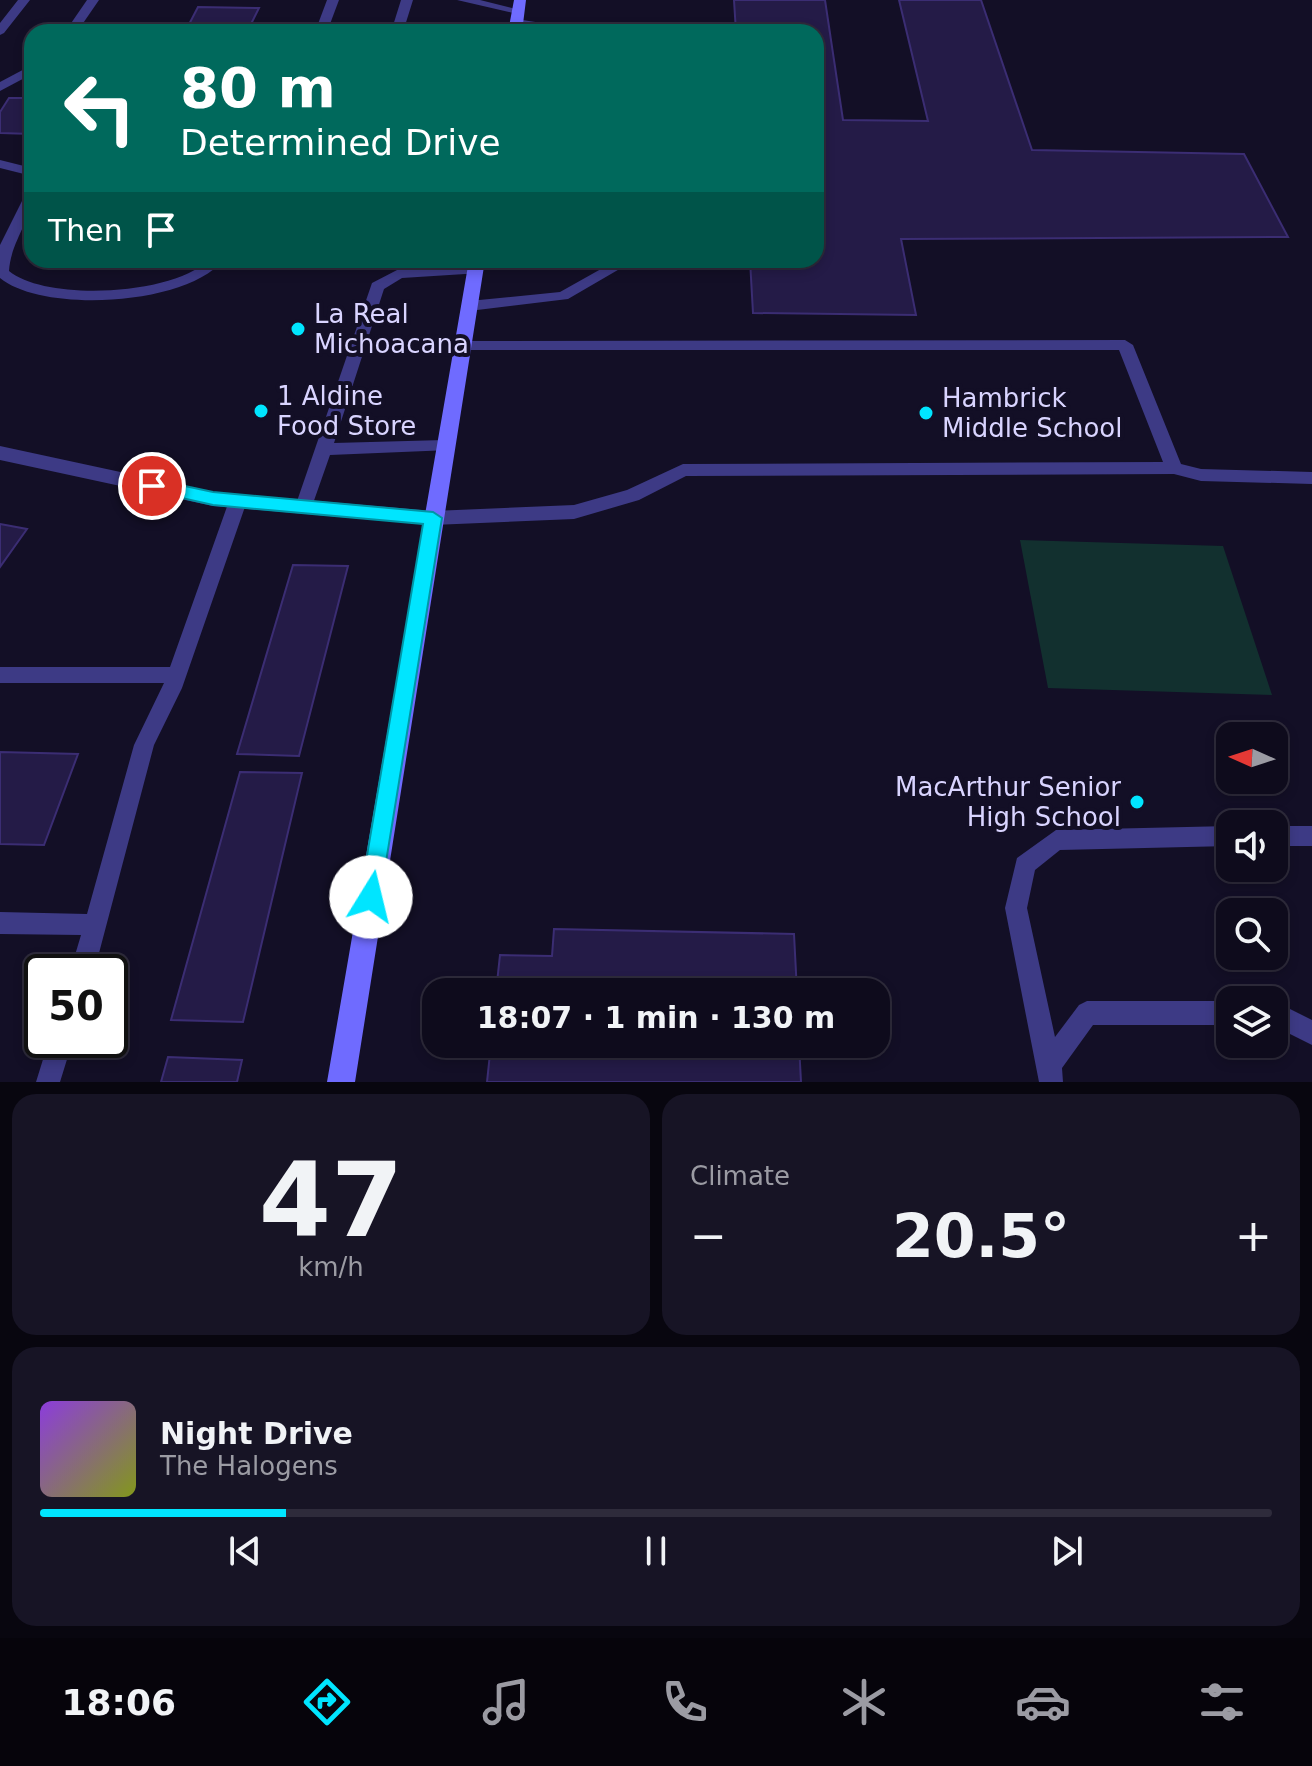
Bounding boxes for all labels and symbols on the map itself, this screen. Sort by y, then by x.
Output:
place label: La Real Michoacana [314,299,469,359]
marker: La Real Michoacana [289,320,307,338]
place label: 1 Aldine Food Store [277,381,416,441]
place label: Hambrick Middle School [942,383,1122,443]
marker: 1 Aldine Food Store [252,402,270,420]
marker: Hambrick Middle School [917,404,935,422]
pin [118,452,186,520]
north arrow [1216,722,1288,794]
place label: MacArthur Senior High School [895,772,1121,832]
marker: MacArthur Senior High School [1128,793,1146,811]
position arrow [329,855,413,939]
speed limit sign: 50 [24,954,128,1058]

